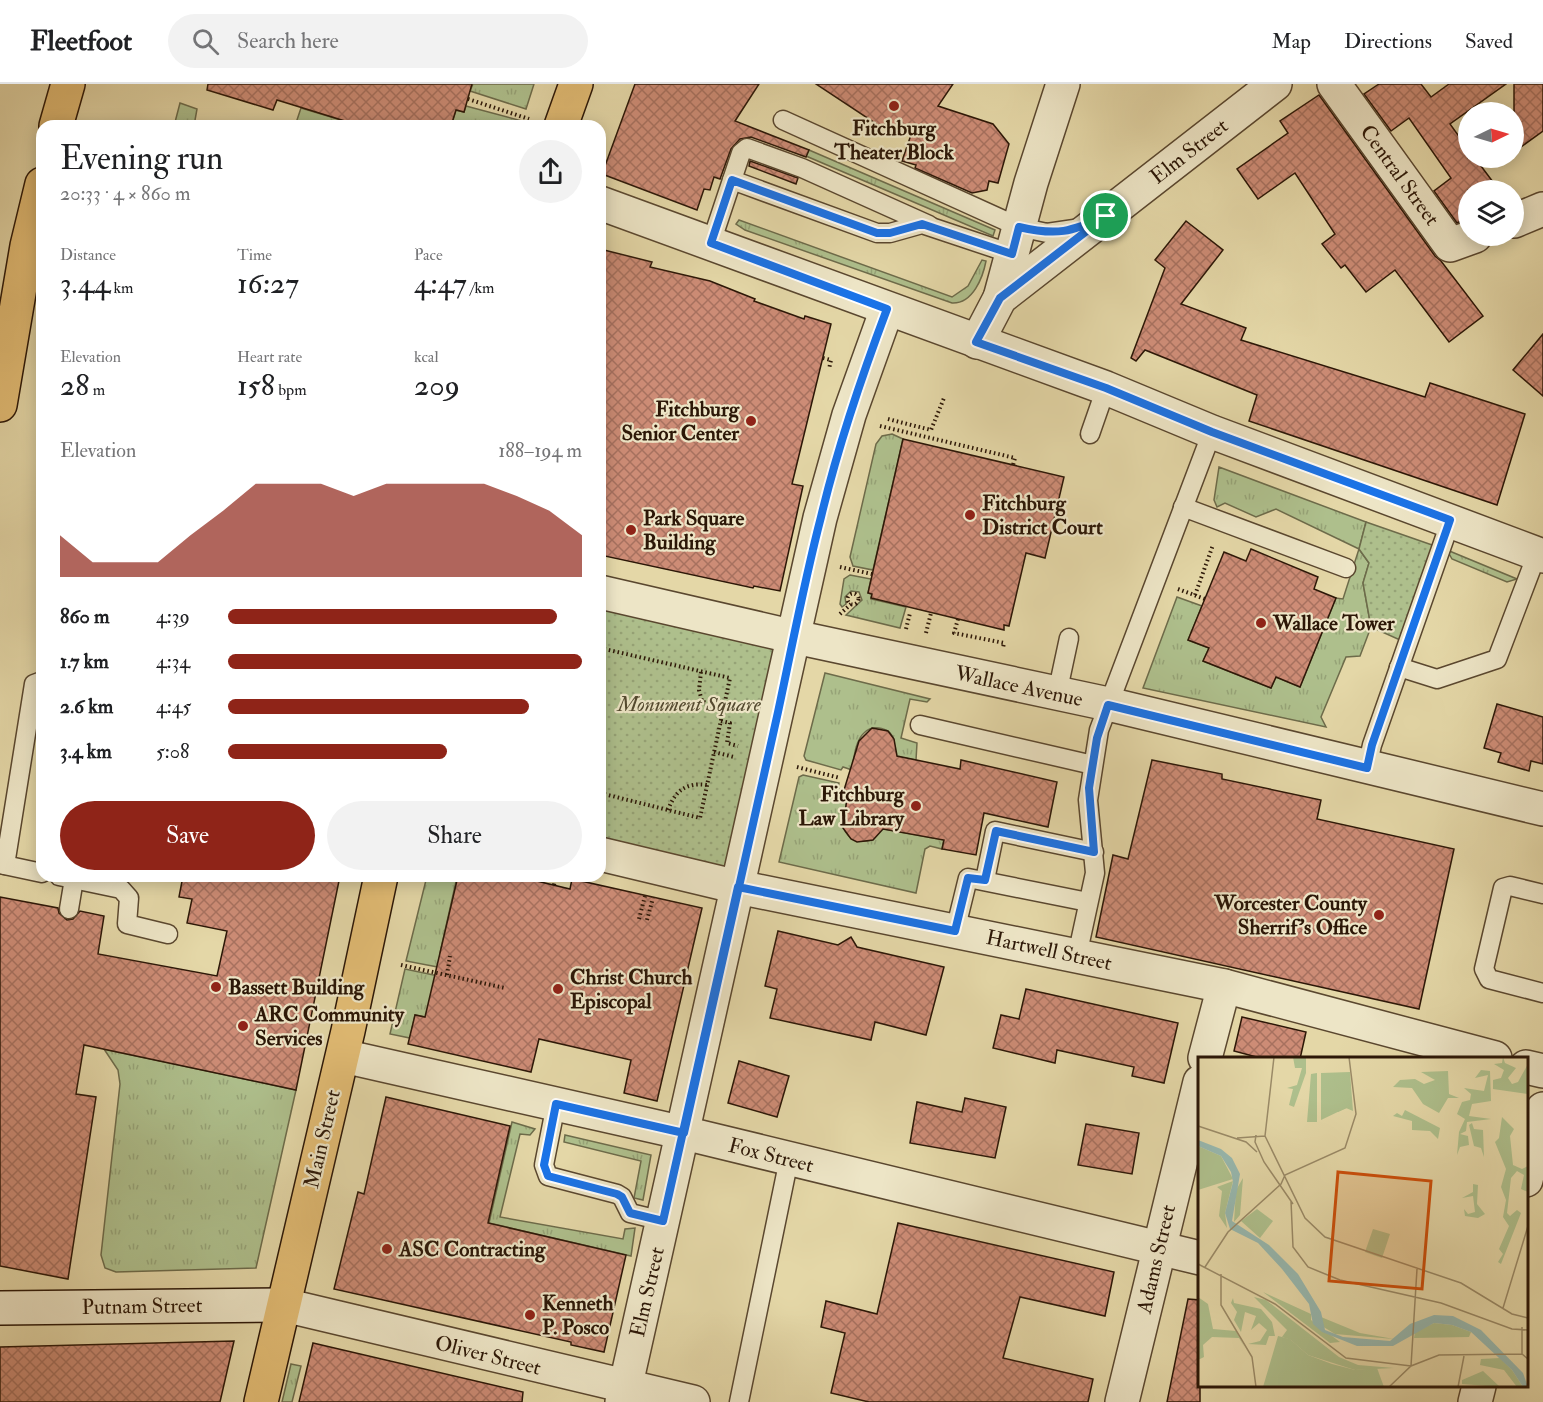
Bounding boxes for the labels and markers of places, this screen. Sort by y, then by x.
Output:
marker: Fitchburg Theater Block [887,99,901,113]
place label: Fitchburg Theater Block [833,115,955,166]
pin [1080,190,1131,241]
place label: Fitchburg Senior Center [622,396,740,447]
marker: Fitchburg Senior Center [744,414,758,428]
place label: Fitchburg District Court [982,490,1103,541]
place label: Park Square Building [643,505,745,556]
marker: Fitchburg District Court [963,508,977,522]
marker: Park Square Building [624,523,638,537]
place label: Wallace Tower [1272,610,1396,637]
marker: Wallace Tower [1254,616,1268,630]
place label: Fitchburg Law Library [799,781,905,832]
marker: Fitchburg Law Library [909,799,923,813]
place label: Worcester County Sherrif's Office [1213,890,1368,941]
marker: Worcester County Sherrif's Office [1372,908,1386,922]
place label: Christ Church Episcopal [570,964,693,1015]
place label: Bassett Building [228,974,365,1001]
marker: Bassett Building [209,980,223,994]
marker: Christ Church Episcopal [551,982,565,996]
place label: ARC Community Services [254,1001,405,1052]
marker: ARC Community Services [236,1019,250,1033]
place label: ASC Contracting [398,1236,546,1263]
marker: ASC Contracting [380,1242,394,1256]
place label: Kenneth P. Posco [542,1290,613,1341]
marker: Kenneth P. Posco [523,1308,537,1322]

